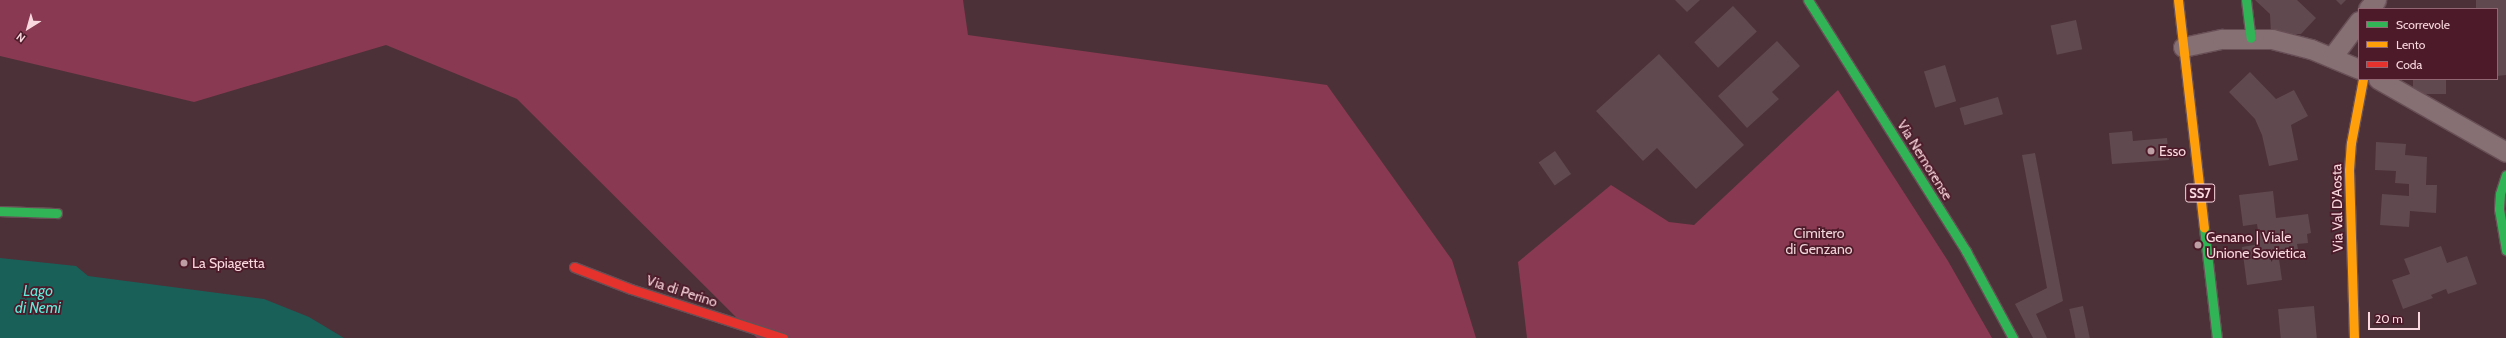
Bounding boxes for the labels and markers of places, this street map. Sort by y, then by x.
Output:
place label: Esso [2159,143,2186,159]
marker: Esso [2146,146,2156,156]
place label: Genano | Viale Unione Sovietica [2206,229,2306,262]
marker: Genano | Viale Unione Sovietica [2193,240,2203,250]
place label: La Spiagetta [192,255,265,271]
marker: La Spiagetta [179,258,189,268]

